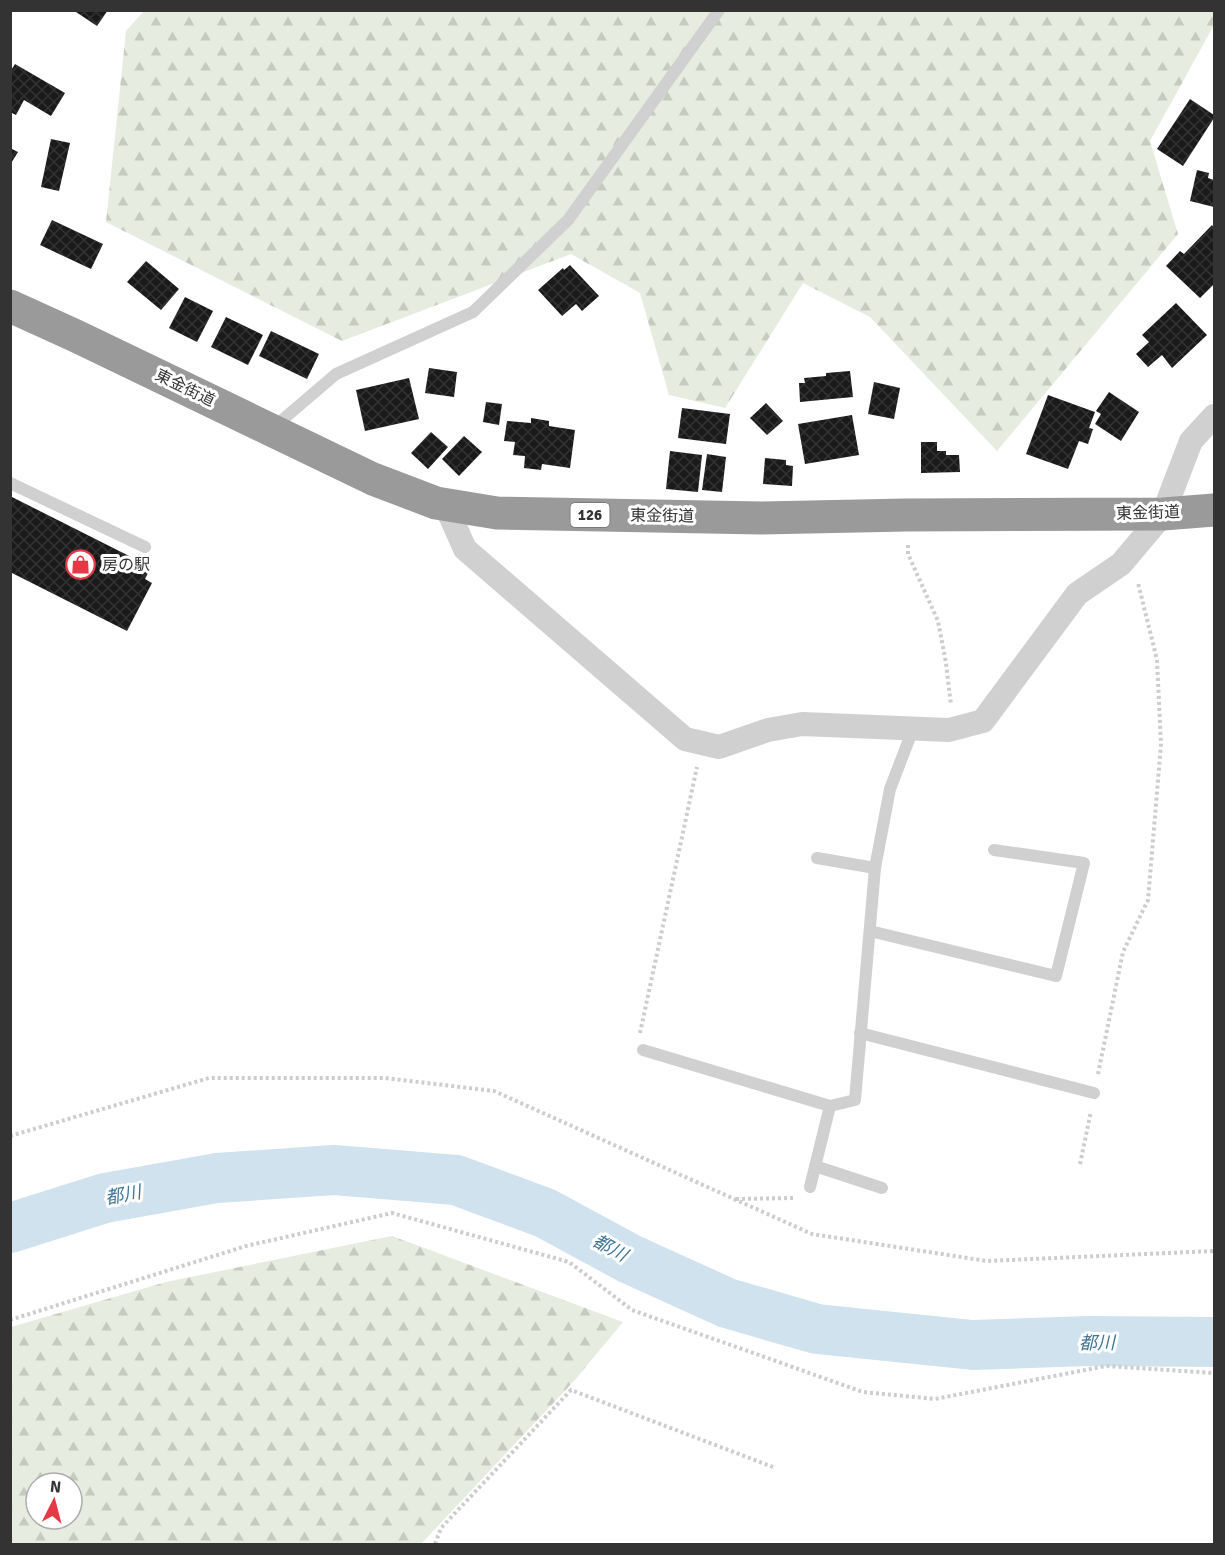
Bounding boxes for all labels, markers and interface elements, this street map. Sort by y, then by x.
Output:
street label: 東金街道 [152,365,218,411]
street label: 東金街道 [1116,502,1180,524]
road number: 126 [570,503,610,527]
street label: 東金街道 [630,505,694,527]
shop icon: 房の駅 [65,549,97,581]
place label: 房の駅 [102,555,150,575]
water label: 都川 [103,1180,145,1209]
water label: 都川 [589,1230,633,1267]
water label: 都川 [1079,1332,1117,1354]
north arrow [24,1471,84,1531]
text: N [49,1477,62,1498]

